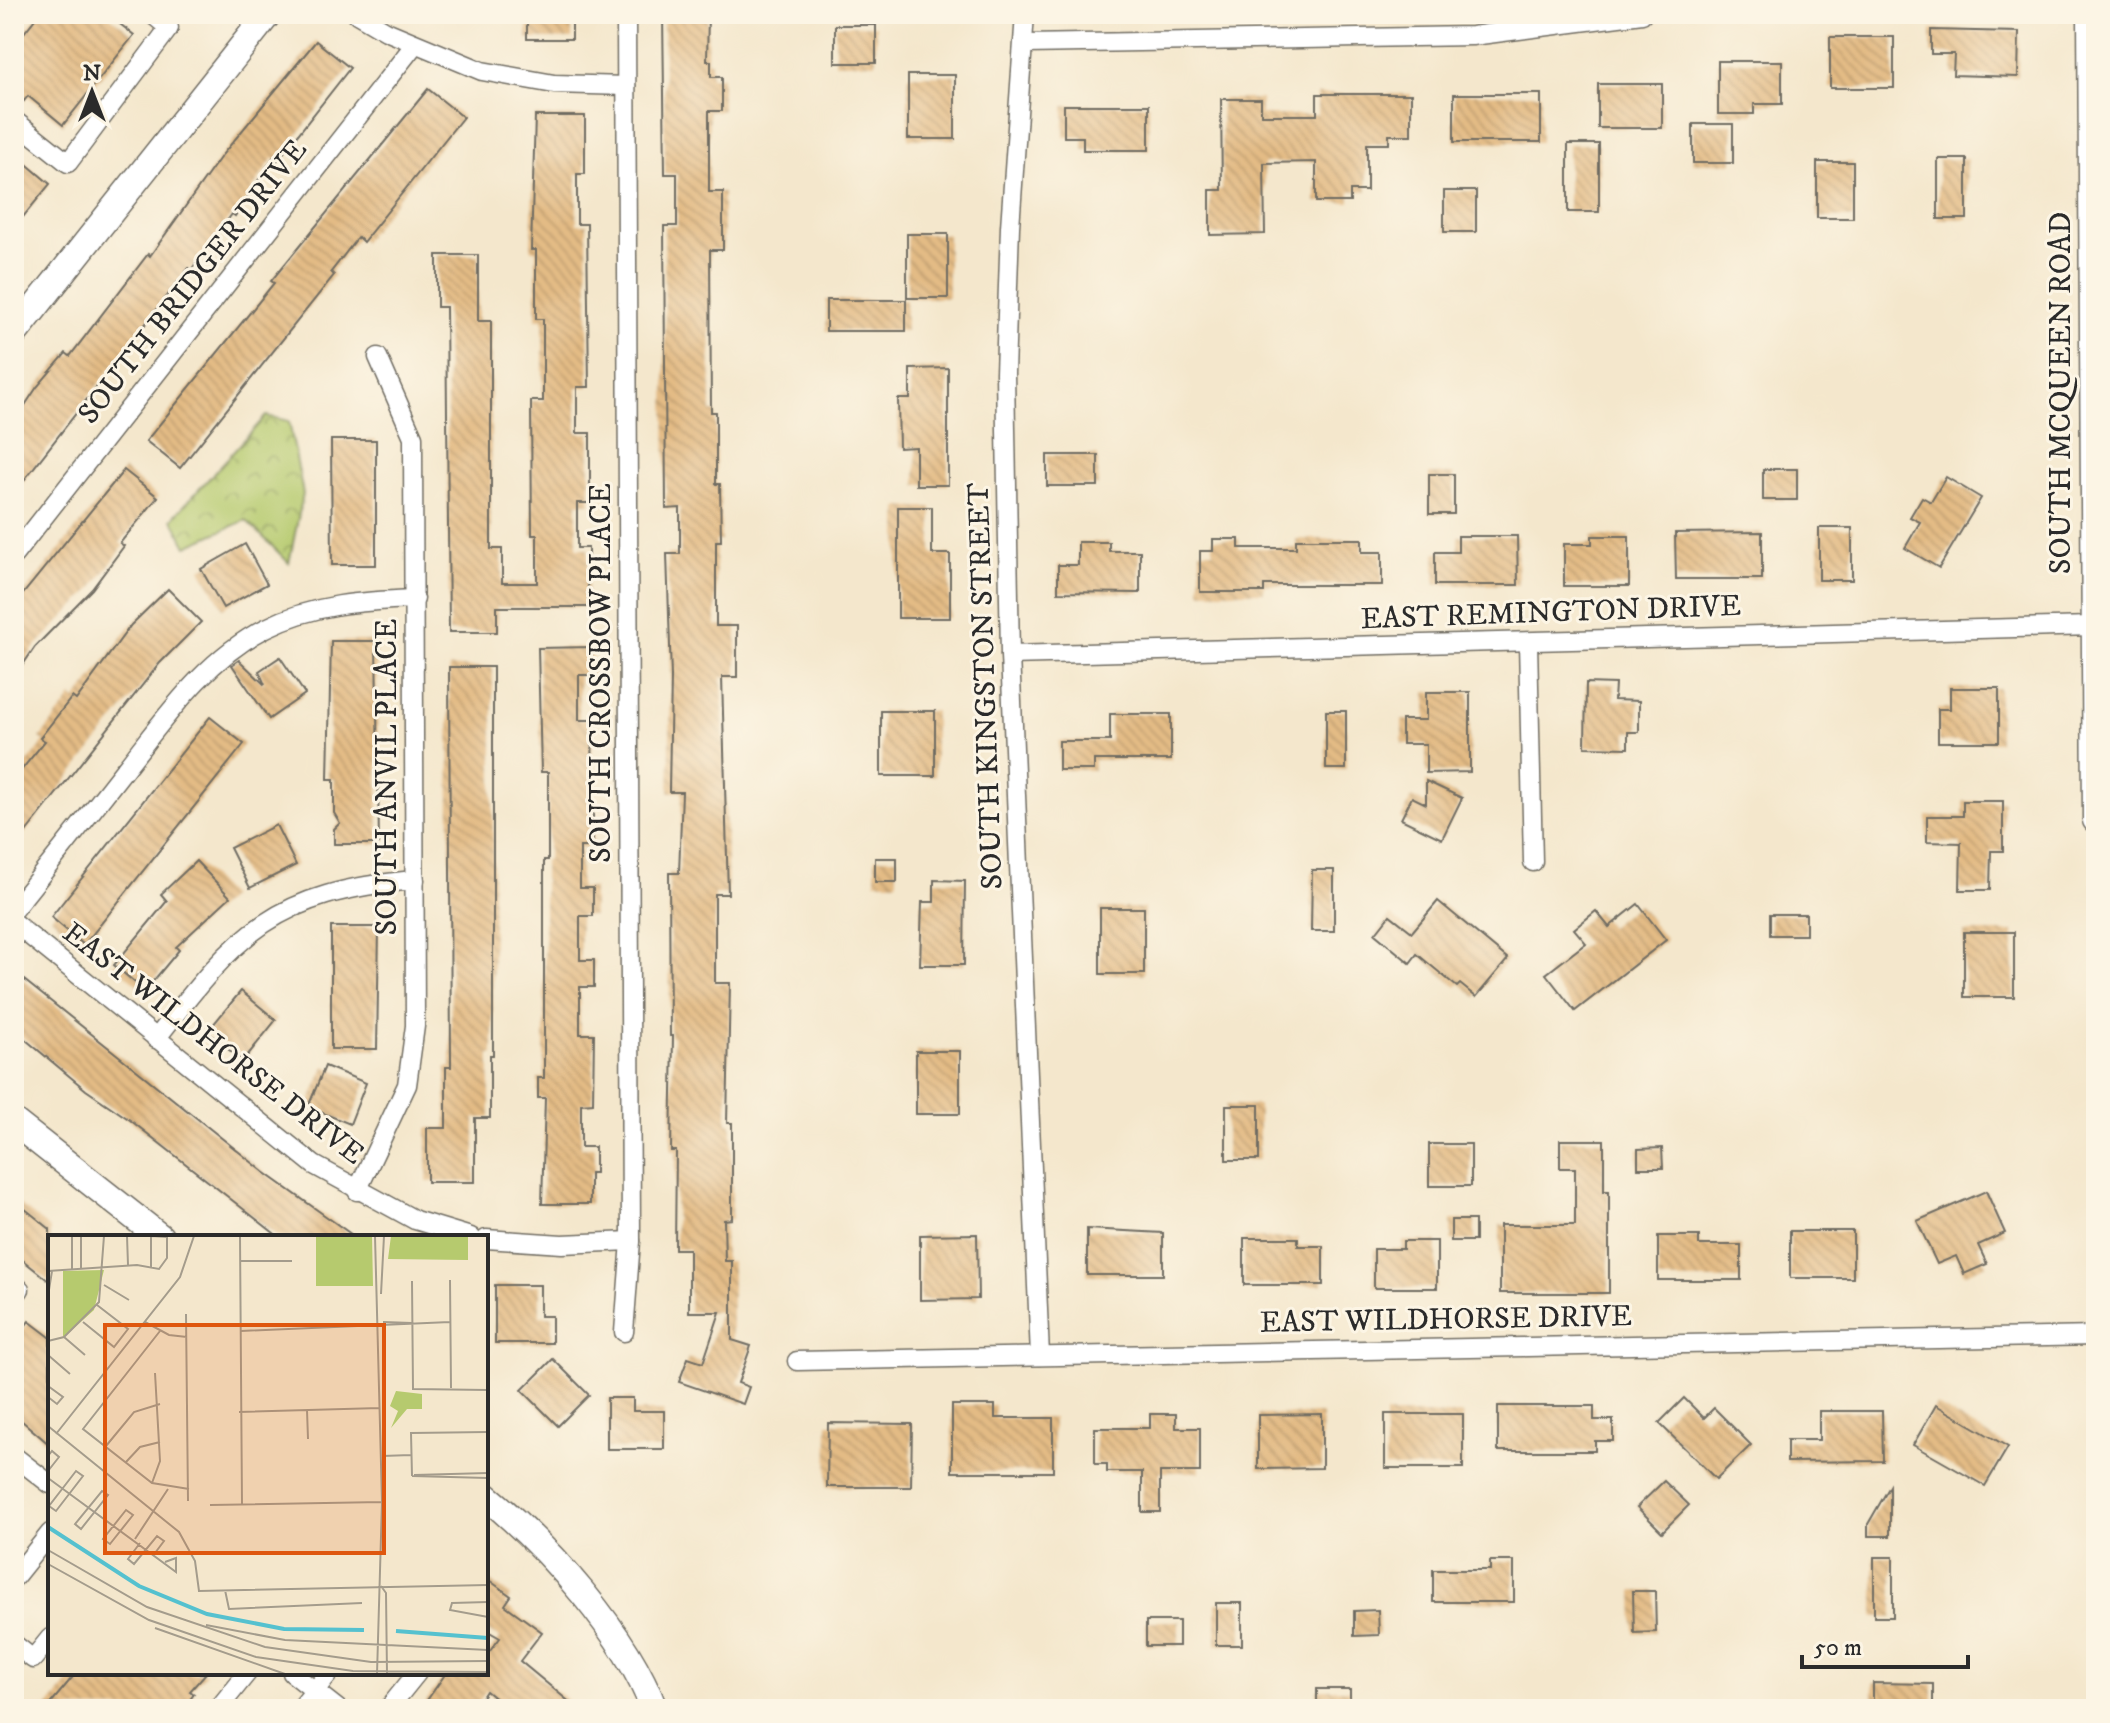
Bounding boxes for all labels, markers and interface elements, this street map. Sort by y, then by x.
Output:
north arrow [52,52,132,132]
text: N [83,60,101,87]
street label: SOUTH BRIDGER DRIVE [70,132,316,432]
street label: SOUTH MCQUEEN ROAD [2043,212,2080,574]
street label: SOUTH KINGSTON STREET [960,482,1012,890]
street label: SOUTH CROSSBOW PLACE [583,483,620,863]
street label: EAST REMINGTON DRIVE [1360,588,1742,638]
street label: SOUTH ANVIL PLACE [369,618,406,936]
street label: EAST WILDHORSE DRIVE [55,915,371,1173]
inset map [48,1235,488,1675]
street label: EAST WILDHORSE DRIVE [1259,1298,1633,1342]
scale bar [1802,1619,1968,1669]
text: 50 m [1814,1633,1862,1663]

